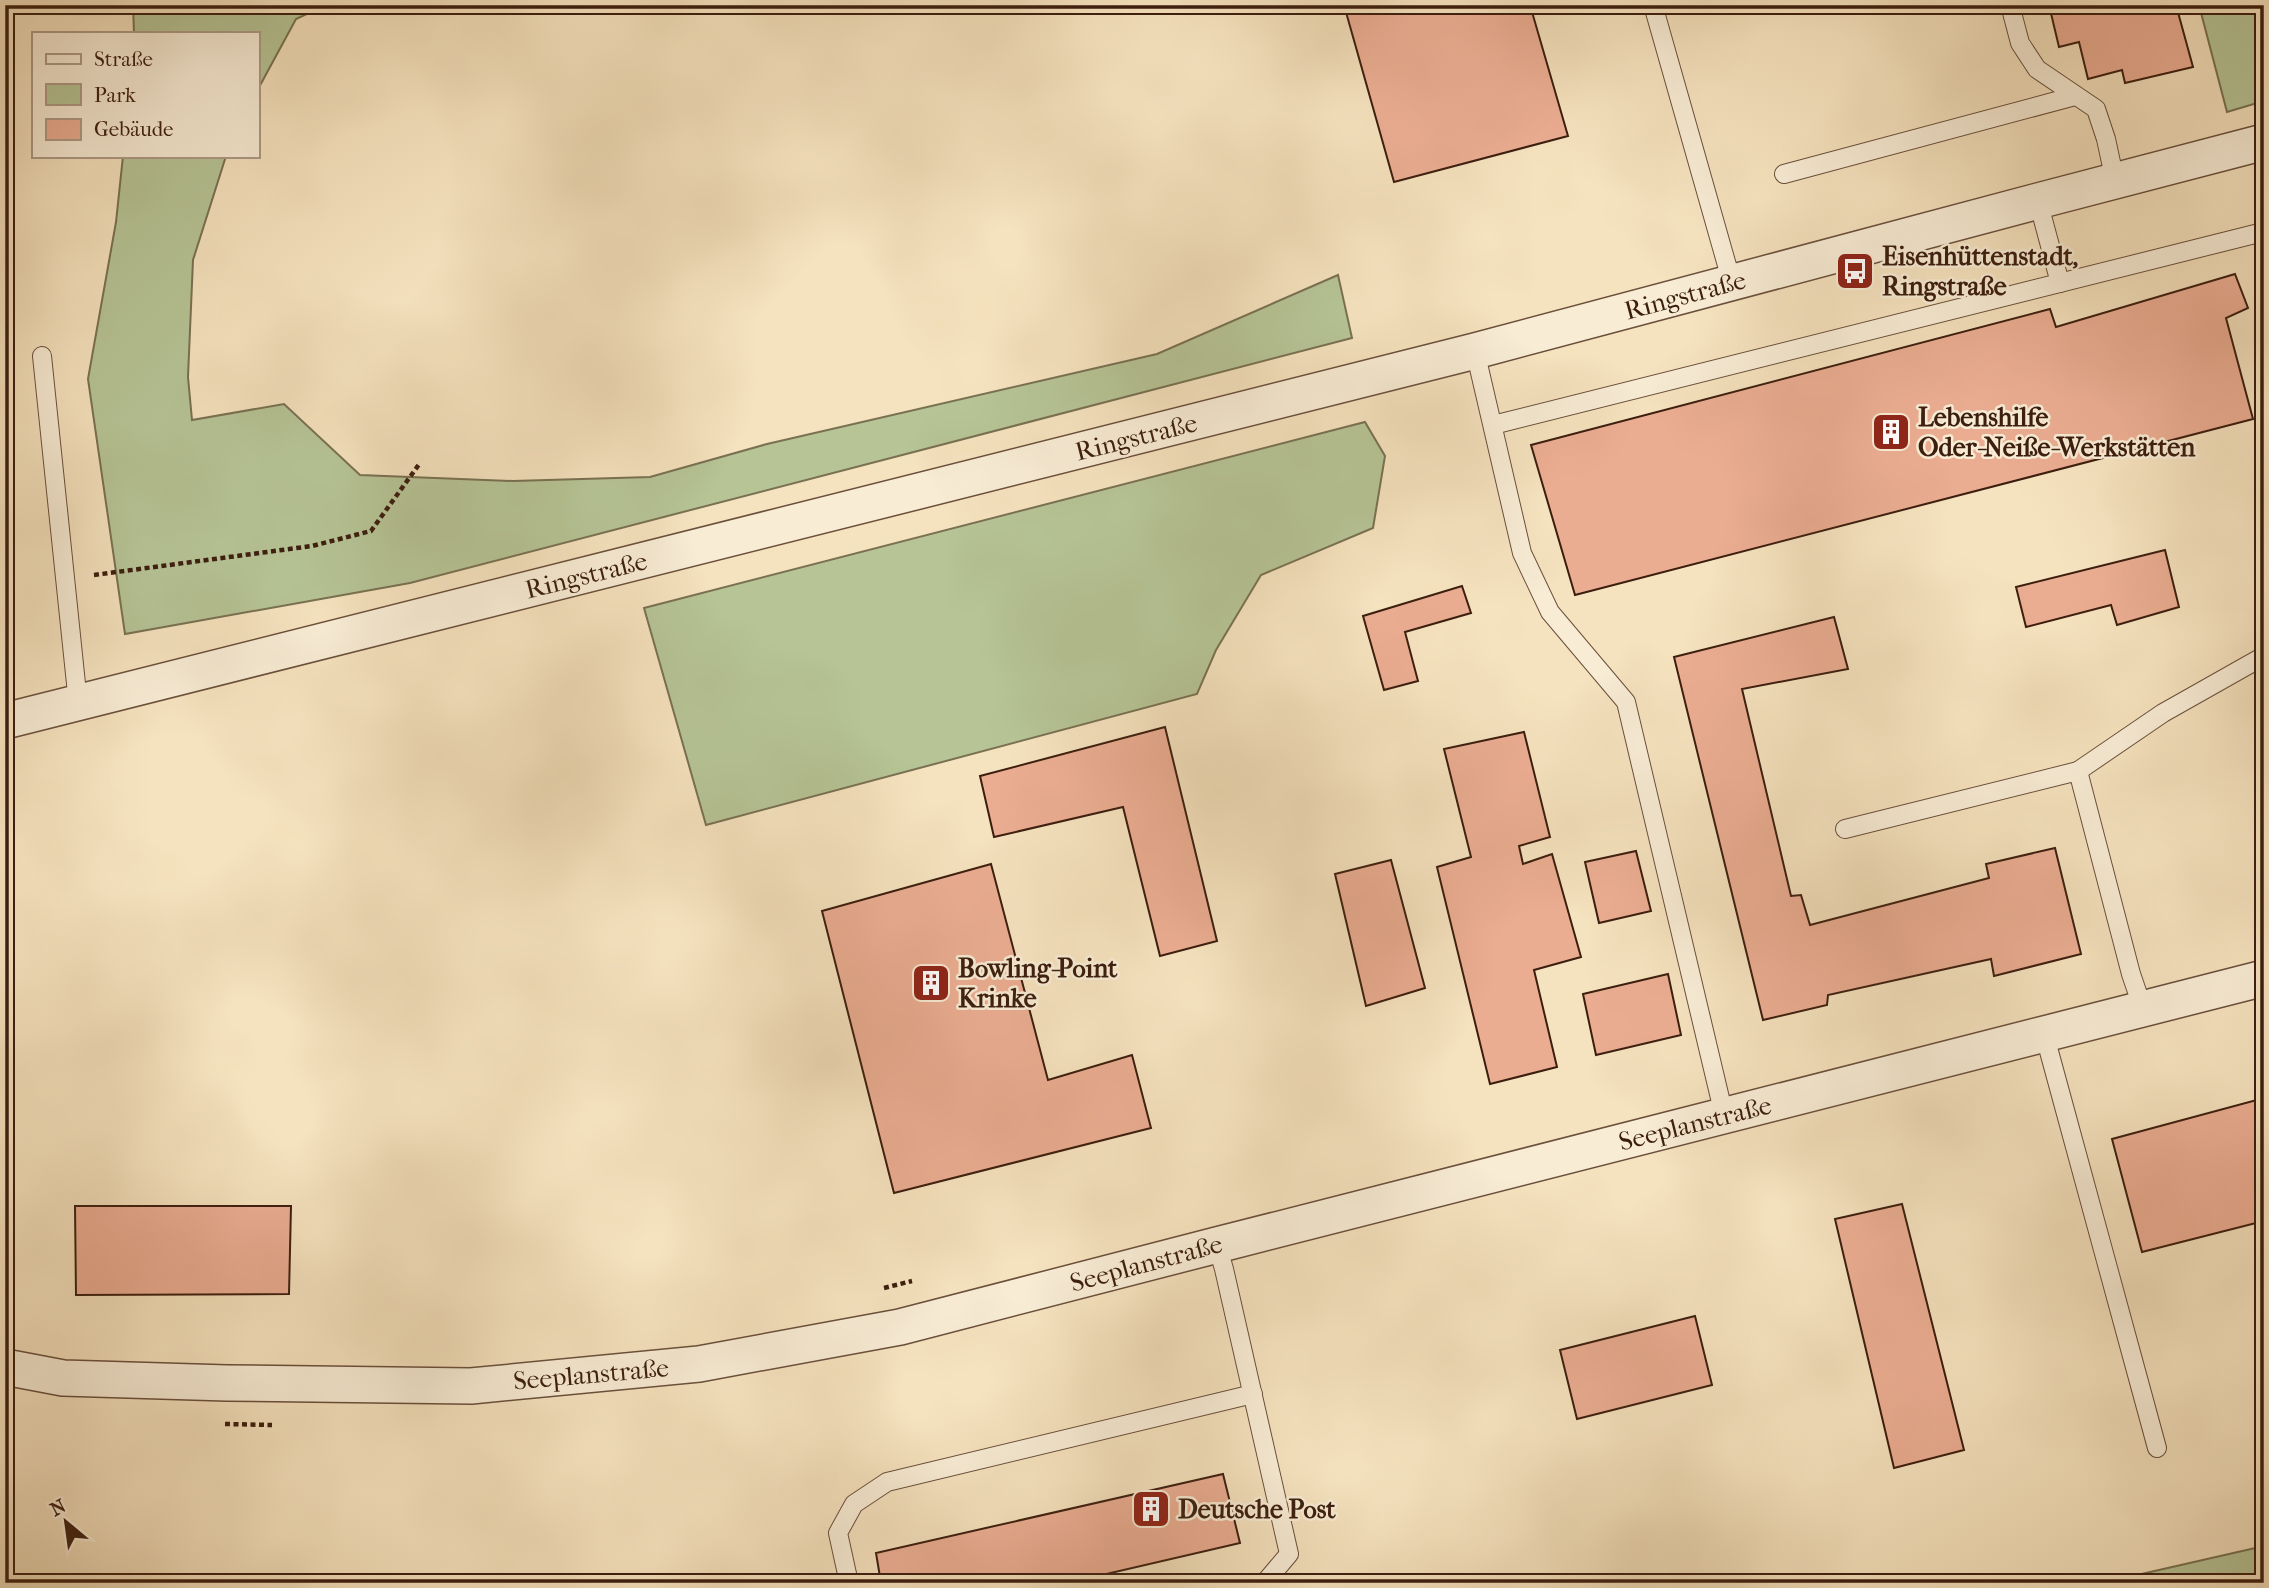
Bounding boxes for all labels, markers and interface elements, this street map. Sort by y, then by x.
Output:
legend [32,32,259,158]
text: Straße [94,47,153,71]
text: Park [94,83,136,107]
text: Gebäude [94,117,174,141]
place label: Eisenhüttenstadt, Ringstraße [1882,241,2078,302]
bus stop icon: Eisenhüttenstadt, Ringstraße [1834,250,1876,292]
street label: Ringstraße [1621,264,1749,327]
place label: Lebenshilfe Oder-Neiße-Werkstätten [1918,402,2196,463]
street label: Ringstraße [1072,407,1200,468]
building icon: Lebenshilfe Oder-Neiße-Werkstätten [1870,411,1912,453]
street label: Ringstraße [522,545,650,606]
place label: Bowling-Point Krinke [958,953,1118,1014]
building icon: Bowling-Point Krinke [910,962,952,1004]
street label: Seeplanstraße [1615,1089,1775,1157]
street label: Seeplanstraße [1067,1228,1226,1299]
street label: Seeplanstraße [512,1352,670,1397]
north arrow [32,1486,102,1556]
building icon: Deutsche Post [1130,1488,1172,1530]
place label: Deutsche Post [1178,1494,1336,1525]
text: N [47,1495,70,1521]

